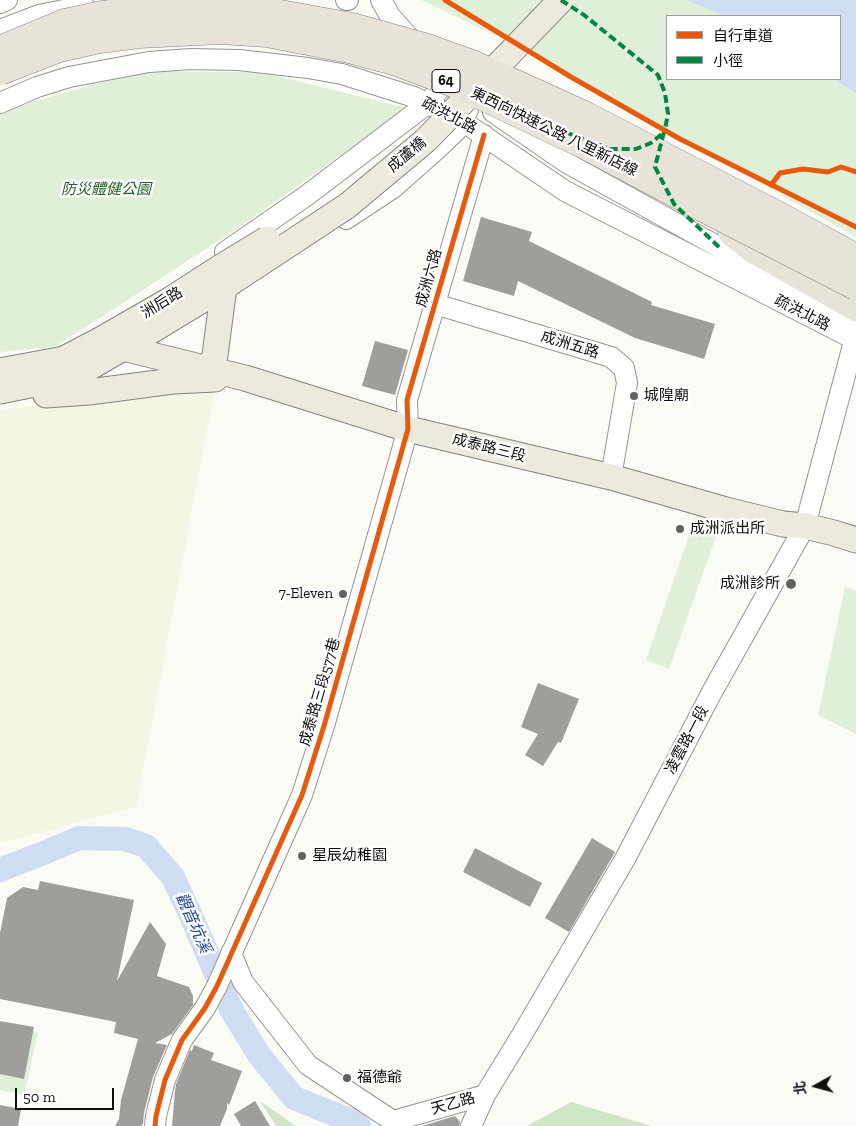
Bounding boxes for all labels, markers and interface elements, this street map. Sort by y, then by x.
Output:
legend [666,15,841,80]
text: 自行車道 [713,27,773,45]
text: 小徑 [713,52,743,70]
road number: 64 [432,70,460,92]
street label: 東西向快速公路 八里新店線 [468,84,640,180]
street label: 疏洪北路 [418,94,480,138]
street label: 成蘆橋 [384,134,430,176]
park label: 防災體健公園 [61,181,151,199]
street label: 成洲六路 [412,247,446,309]
street label: 洲后路 [138,284,186,322]
street label: 疏洪北路 [771,291,833,335]
street label: 成洲五路 [539,328,601,362]
place label: 城隍廟 [644,387,689,405]
marker: 城隍廟 [628,390,640,402]
street label: 成泰路三段 [450,430,528,466]
place label: 成洲派出所 [690,520,765,538]
marker: 成洲派出所 [674,523,686,535]
place label: 成洲診所 [720,575,780,593]
marker: 成洲診所 [784,577,798,591]
place label: 7-Eleven [279,585,333,603]
marker: 7-Eleven [337,588,349,600]
street label: 成泰路三段577巷 [296,636,344,748]
street label: 凌雲路一段 [661,703,713,777]
place label: 星辰幼稚園 [312,847,387,865]
marker: 星辰幼稚園 [296,850,308,862]
water label: 觀音坑溪 [171,890,215,956]
north arrow [791,1061,841,1111]
place label: 福德爺 [357,1069,402,1087]
marker: 福德爺 [341,1072,353,1084]
scale bar [18,1078,116,1110]
text: 北 [791,1080,810,1096]
text: 50 m [23,1088,56,1106]
street label: 天乙路 [429,1089,477,1119]

